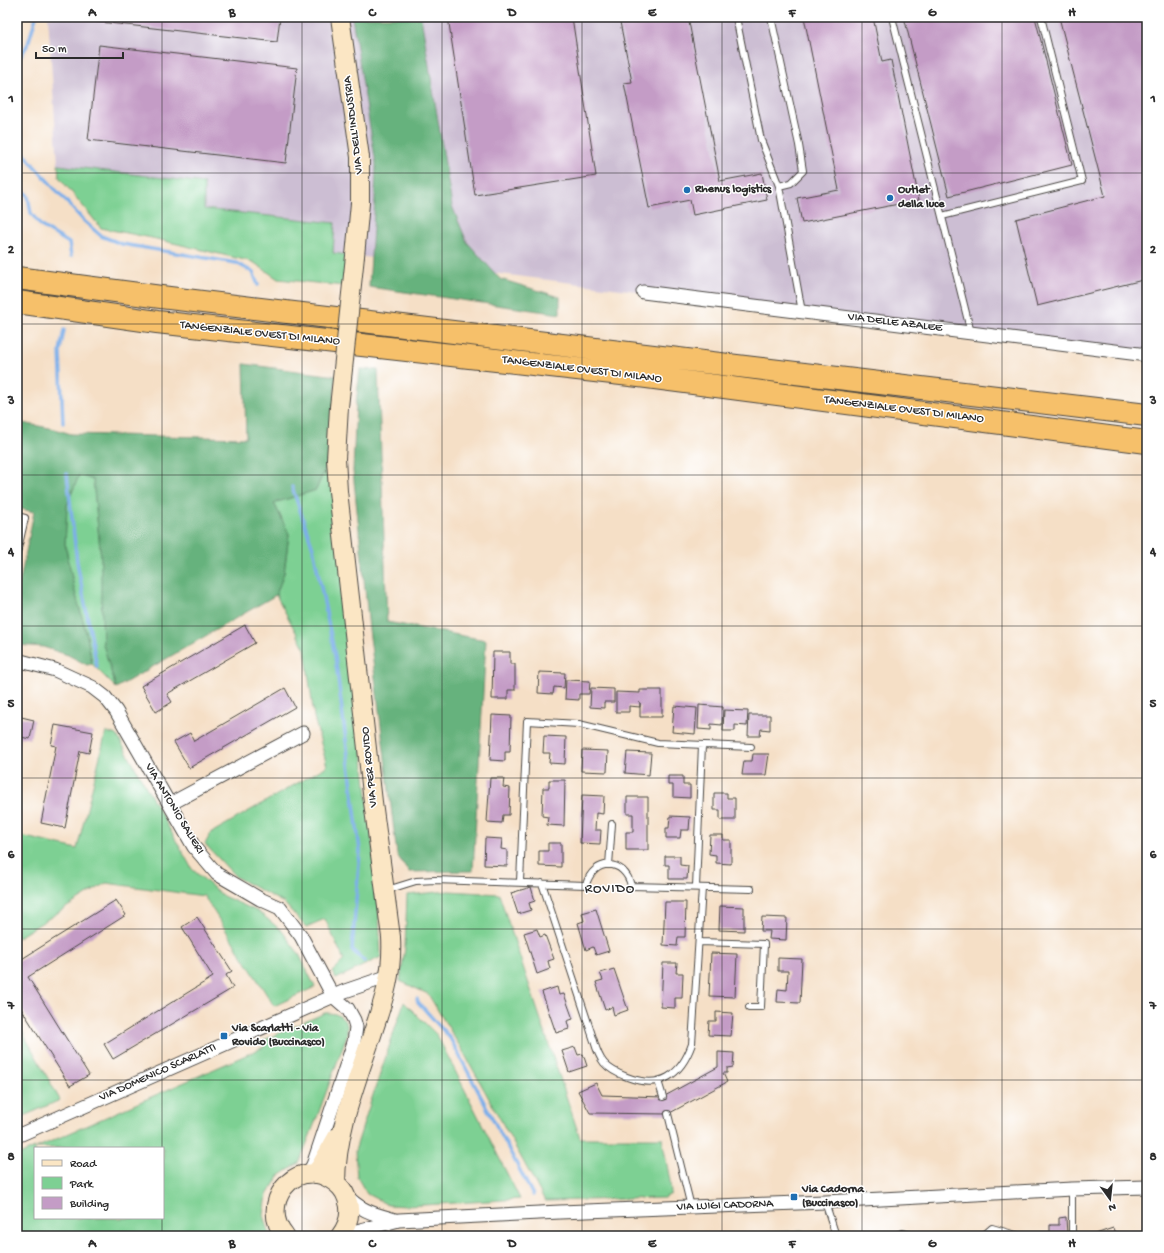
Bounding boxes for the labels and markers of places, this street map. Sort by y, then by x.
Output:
place label: Rhenus logistics [694,183,772,197]
place label: Outlet della luce [898,184,945,212]
marker: Rhenus logistics [682,185,692,195]
marker: Outlet della luce [885,193,895,203]
place label: Via Scarlatti - Via Rovido (Buccinasco) [231,1022,325,1050]
marker: Via Scarlatti - Via Rovido (Buccinasco) [219,1031,229,1041]
place label: Via Cadorna (Buccinasco) [801,1183,865,1211]
marker: Via Cadorna (Buccinasco) [789,1192,799,1202]

